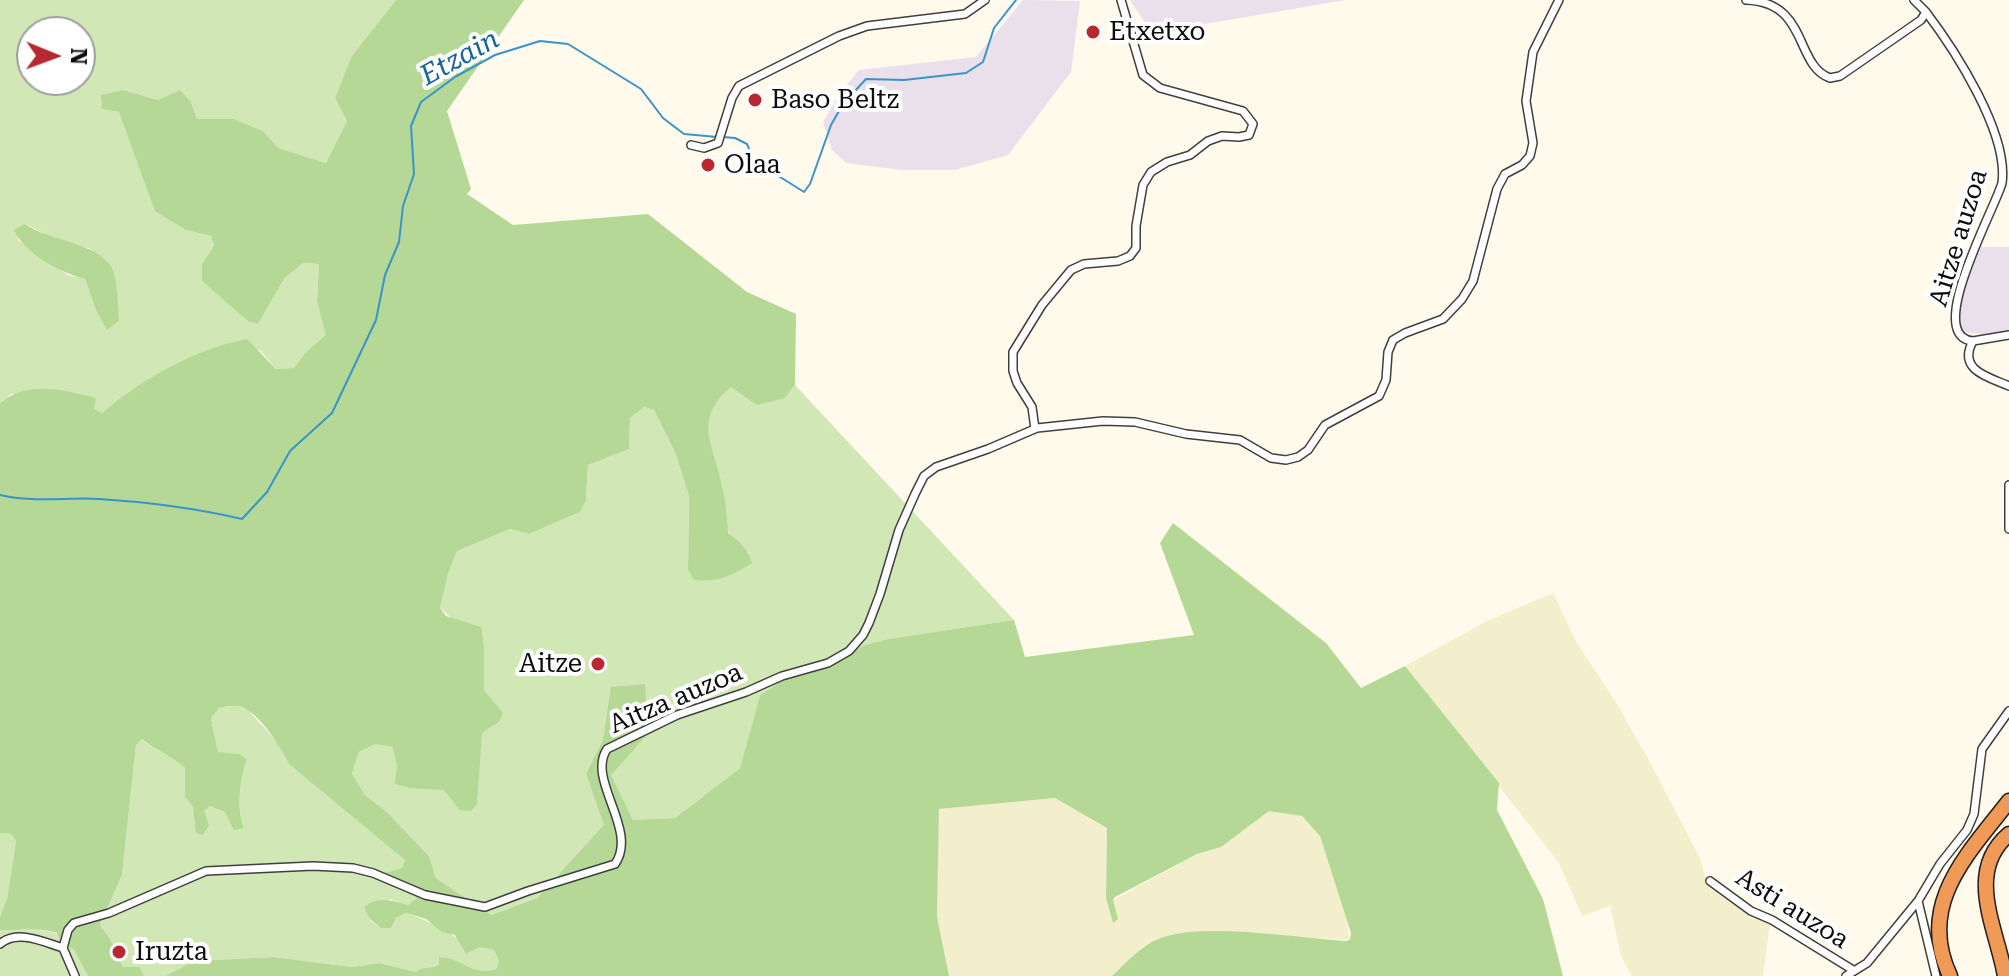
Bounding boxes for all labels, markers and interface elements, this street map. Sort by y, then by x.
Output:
north arrow [16,16,96,96]
place label: Etxetxo [1109,16,1205,48]
water label: Etzain [415,23,505,93]
marker: Etxetxo [1084,23,1102,41]
text: N [66,48,91,65]
place label: Baso Beltz [771,84,899,116]
marker: Baso Beltz [746,91,764,109]
place label: Olaa [724,149,781,181]
marker: Olaa [699,156,717,174]
street label: Aitze auzoa [1923,166,1995,310]
place label: Aitze [519,648,582,680]
marker: Aitze [589,655,607,673]
street label: Aitza auzoa [605,657,747,741]
street label: Asti auzoa [1730,862,1854,956]
place label: Iruzta [135,936,208,968]
marker: Iruzta [110,943,128,961]

